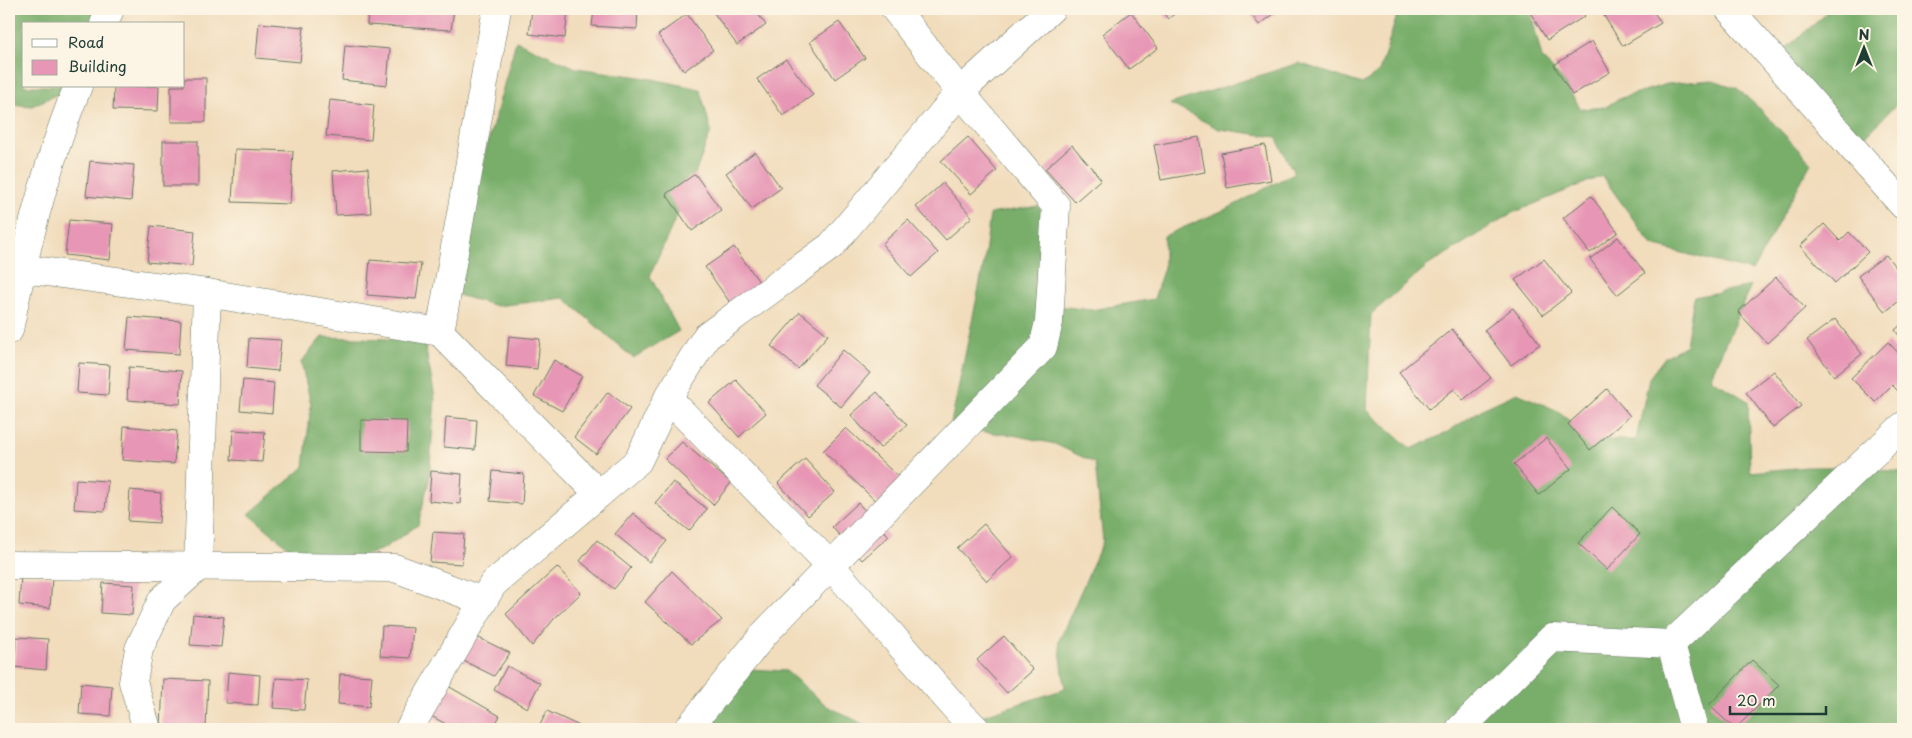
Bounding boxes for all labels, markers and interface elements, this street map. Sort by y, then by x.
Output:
legend [22,22,185,88]
north arrow [1840,22,1890,72]
text: N [1858,24,1870,45]
text: Road [68,30,104,53]
text: Building [68,54,127,77]
scale bar [1730,683,1826,715]
text: 20 m [1737,688,1776,711]

